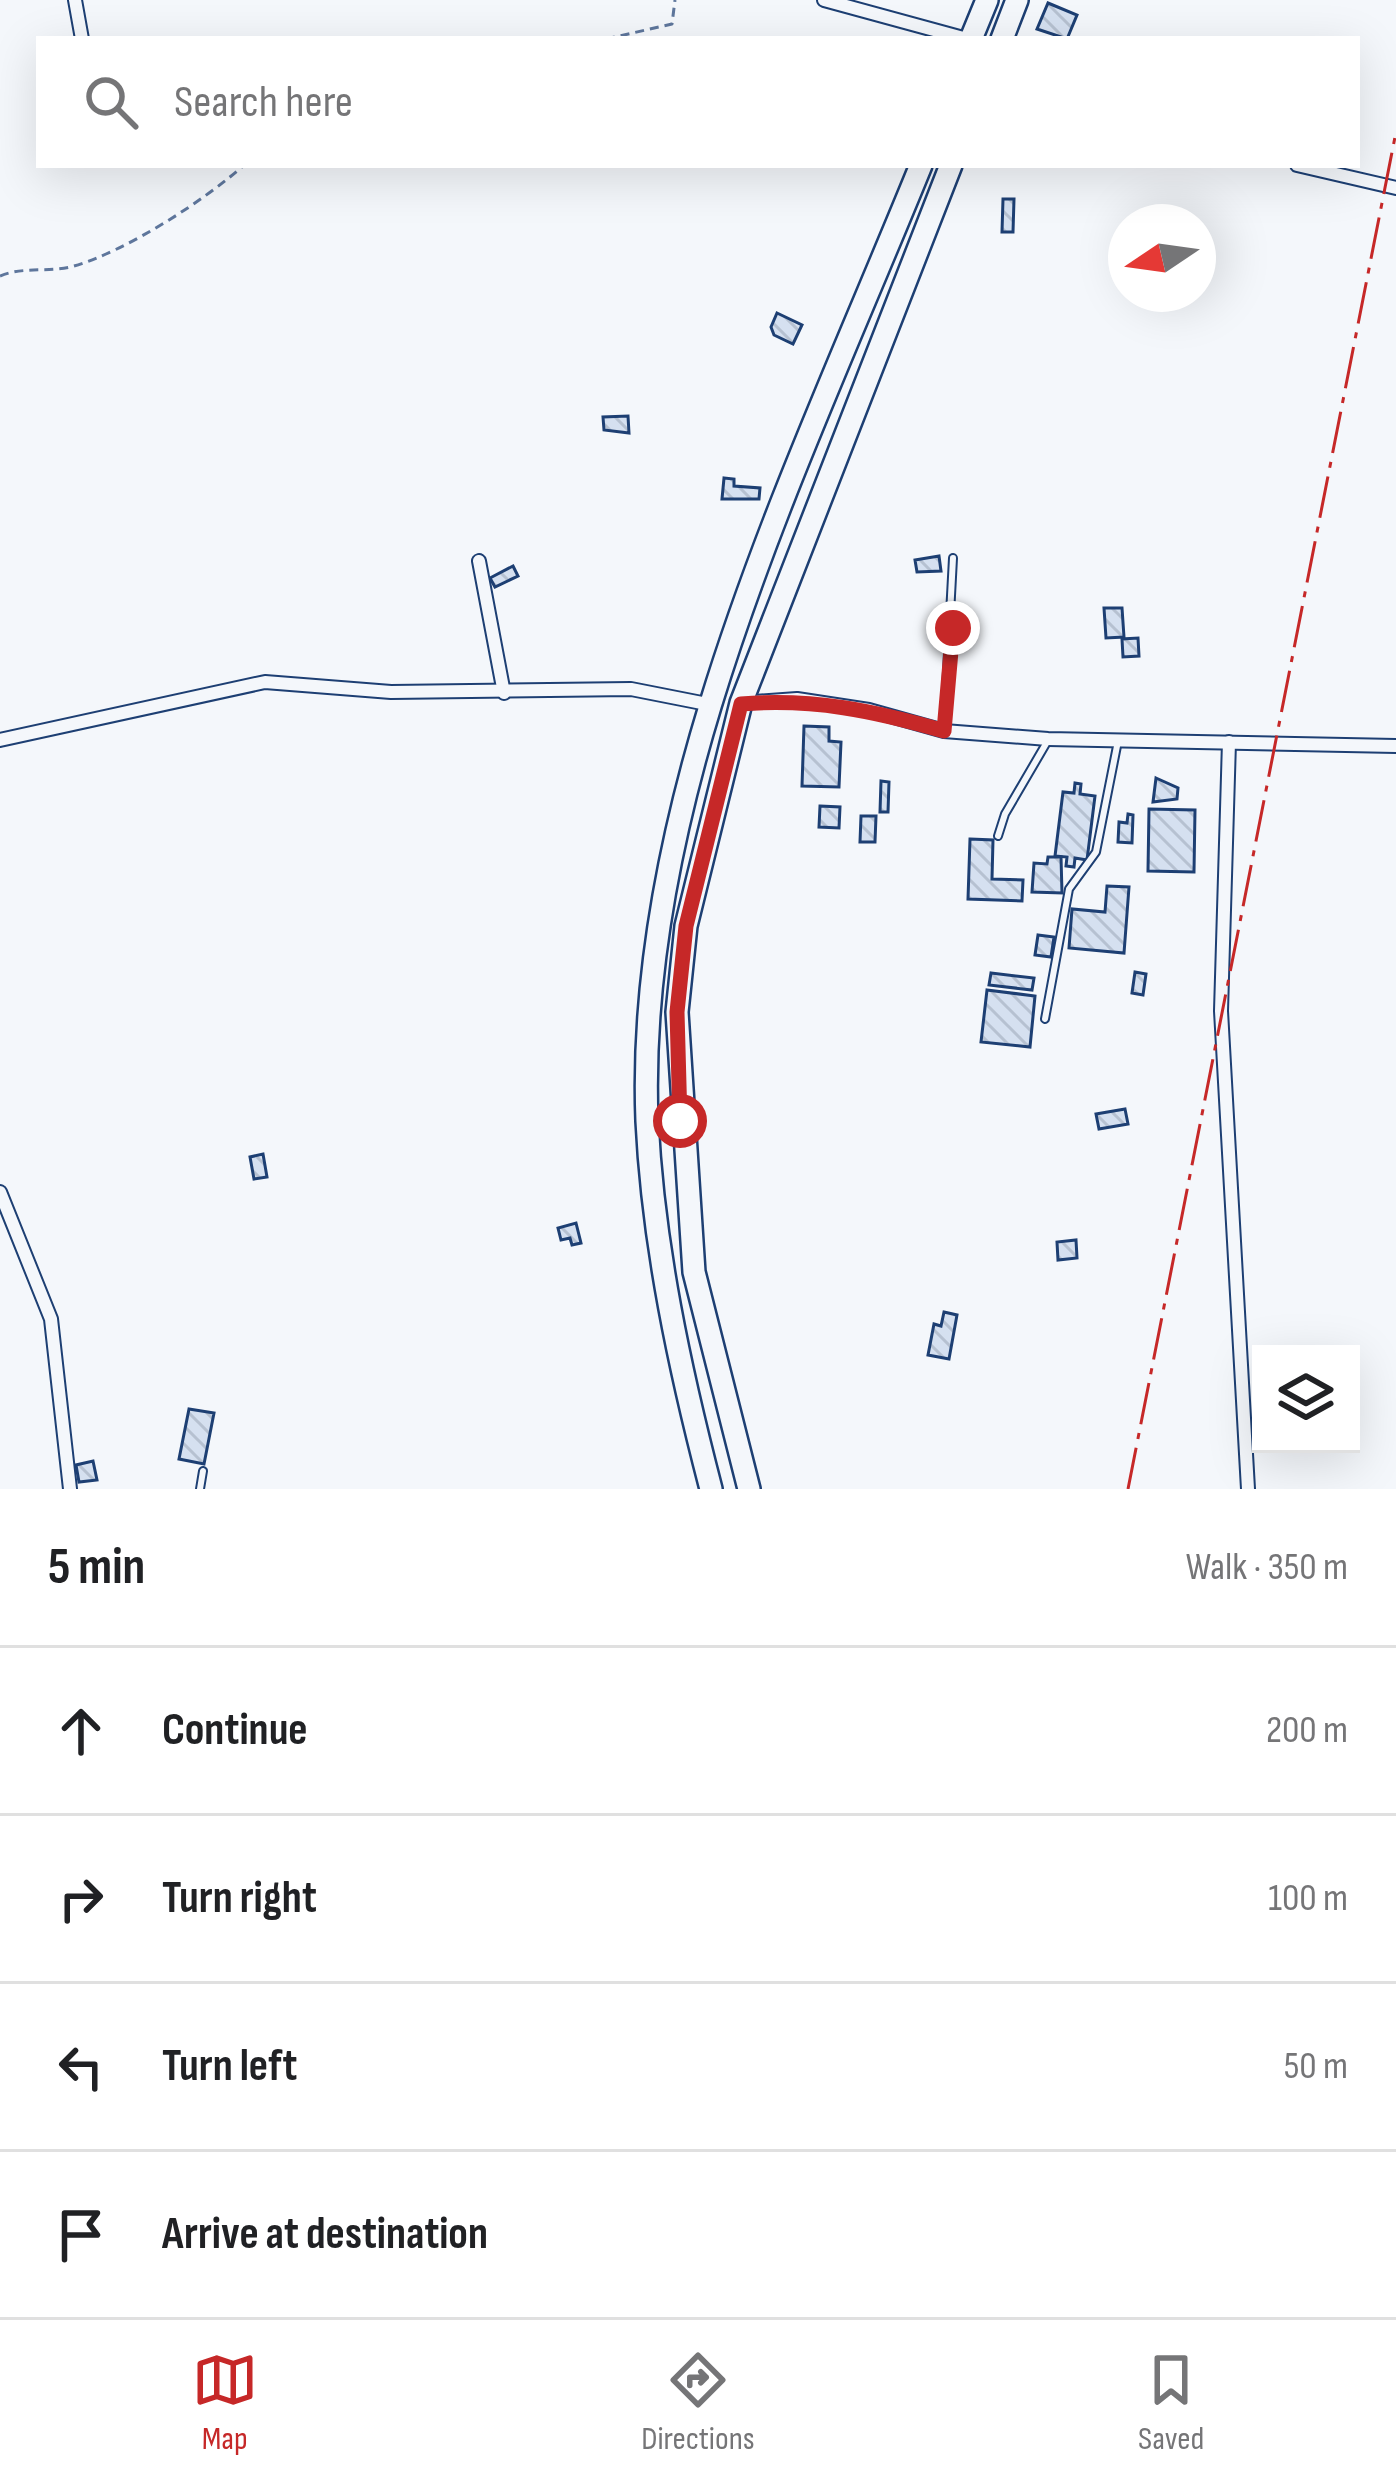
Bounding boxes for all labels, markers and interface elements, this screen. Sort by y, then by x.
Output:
search box [36,36,1360,168]
icon: search [78,69,144,135]
text: Search here [174,75,353,130]
north arrow [1108,204,1216,312]
route end [926,601,980,655]
route start [653,1094,707,1148]
map controls [1252,1345,1360,1453]
button: layers [1252,1345,1360,1453]
text: 5 min [48,1537,145,1598]
text: Walk · 350 m [1186,1544,1348,1591]
icon: ahead [48,1698,114,1764]
text: Continue [162,1703,308,1758]
text: 200 m [1266,1707,1348,1754]
icon: right [48,1866,114,1932]
text: Turn right [162,1871,317,1926]
text: 100 m [1268,1875,1348,1922]
icon: left [48,2034,114,2100]
text: Turn left [162,2039,297,2094]
text: 50 m [1284,2043,1348,2090]
icon: arrive [48,2202,114,2268]
text: Arrive at destination [162,2207,488,2262]
tab: Map [192,2347,258,2459]
tab: Directions [641,2347,755,2459]
tab: Saved [1138,2347,1204,2459]

